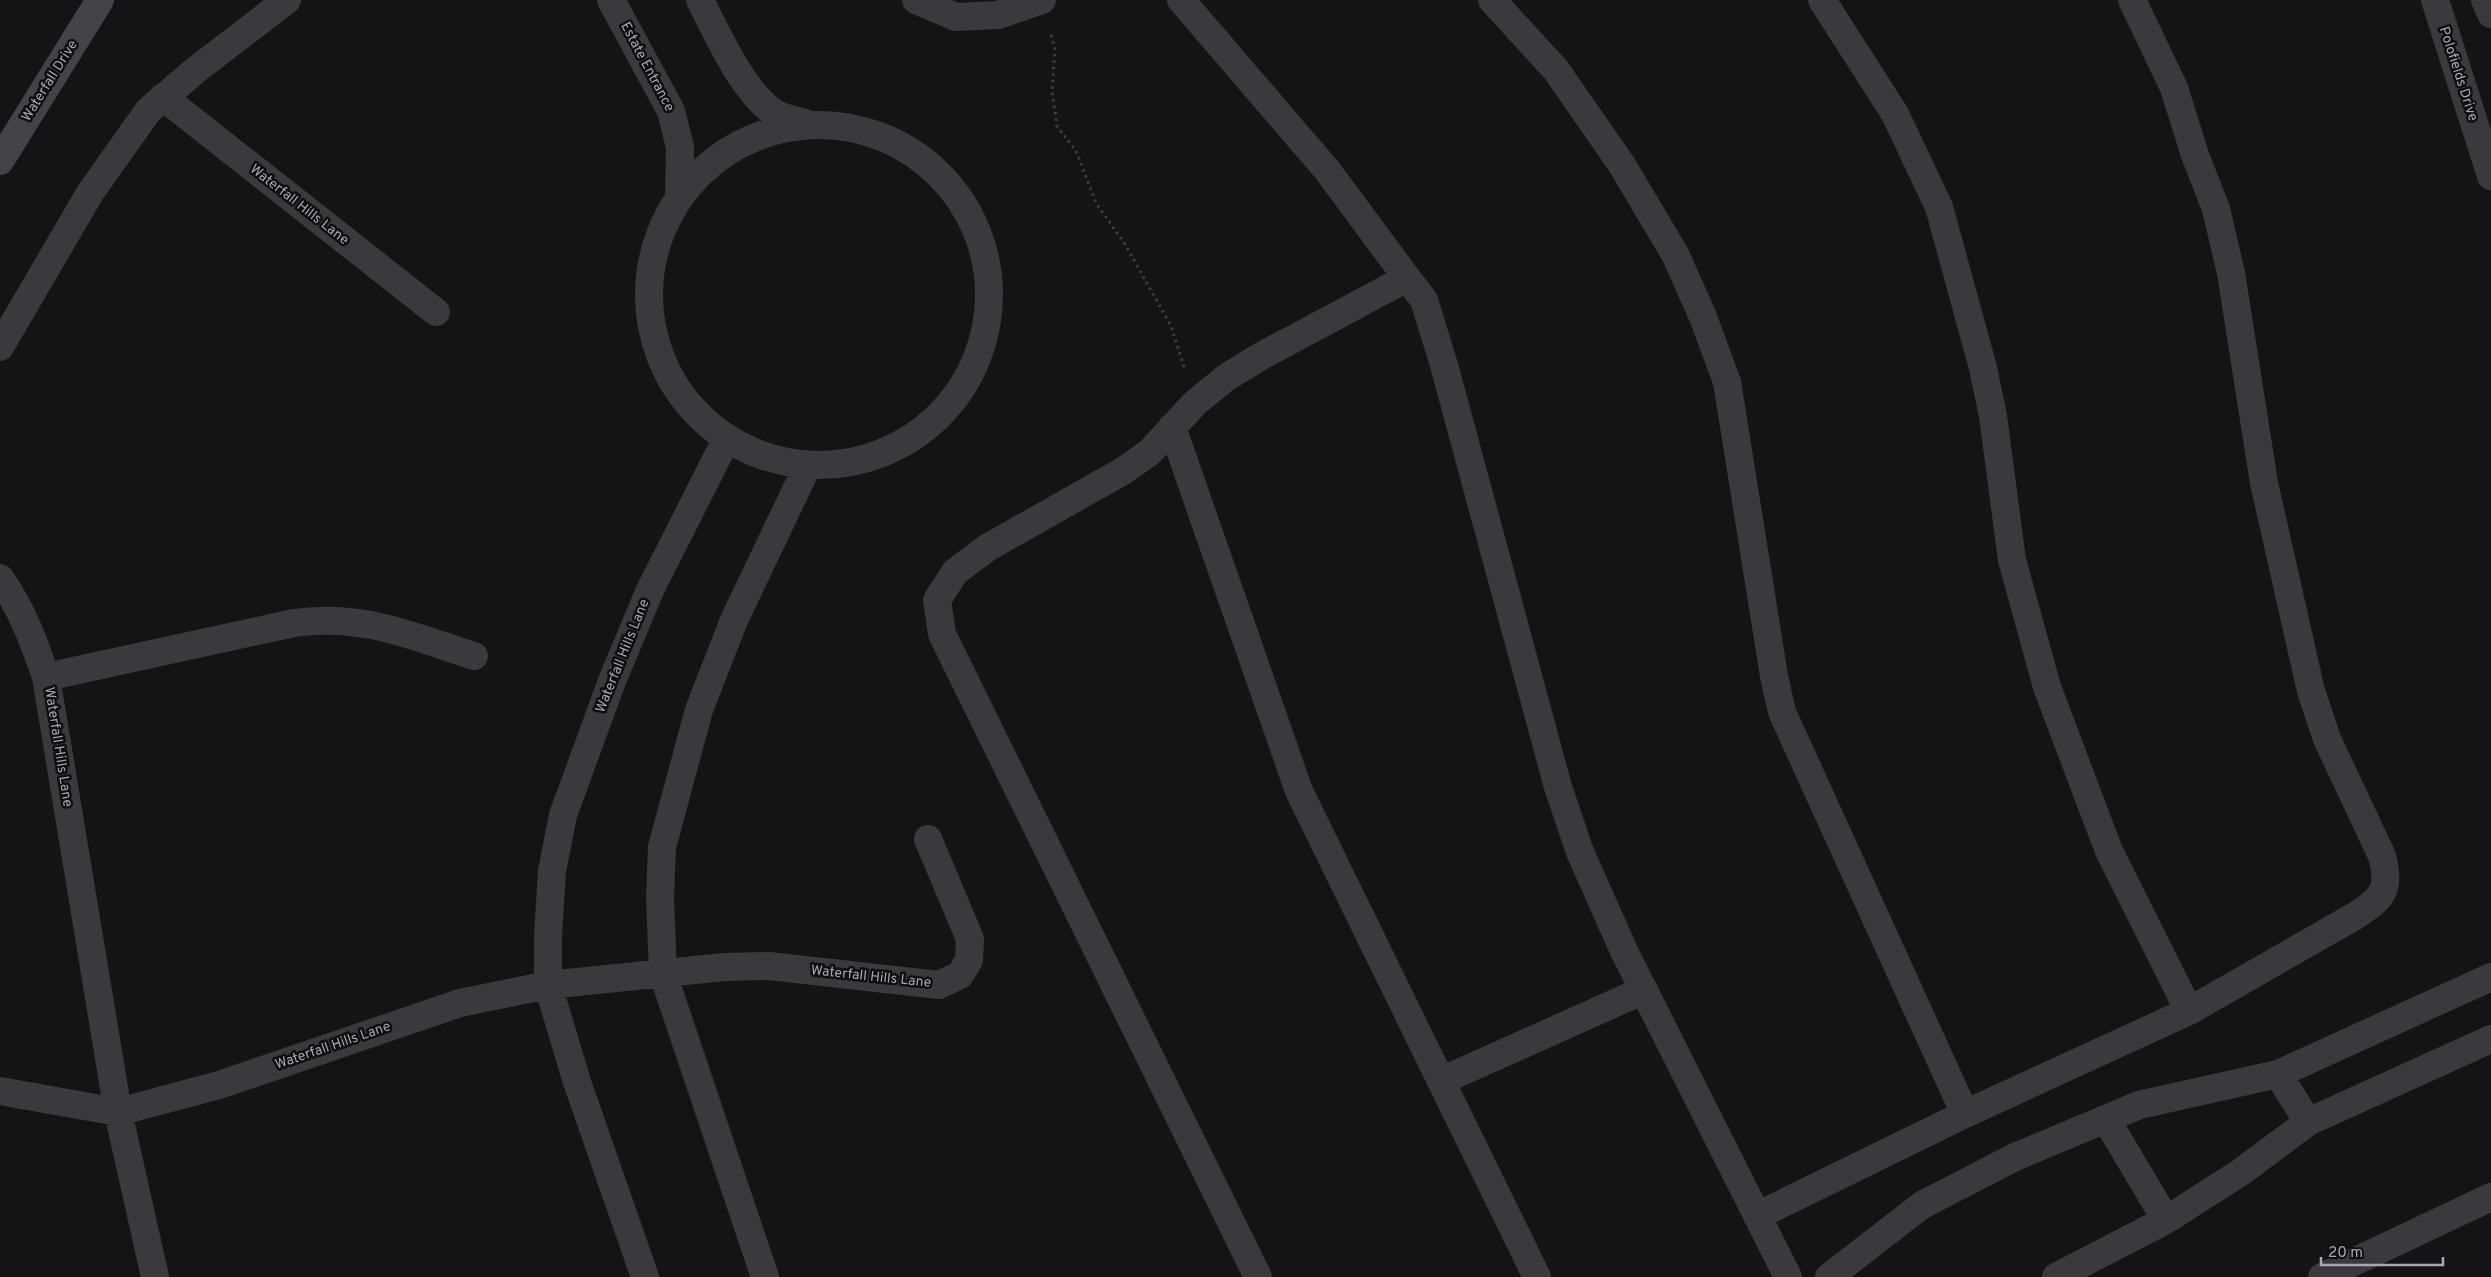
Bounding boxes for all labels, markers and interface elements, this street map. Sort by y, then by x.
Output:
street label: Estate Entrance [616,19,678,115]
street label: Polofields Drive [2435,25,2481,123]
street label: Waterfall Drive [18,37,82,125]
street label: Waterfall Hills Lane [246,161,352,249]
street label: Waterfall Hills Lane [592,597,654,715]
street label: Waterfall Hills Lane [40,686,76,808]
street label: Waterfall Hills Lane [810,962,932,992]
street label: Waterfall Hills Lane [273,1018,393,1074]
scale bar [2321,1234,2444,1266]
text: 20 m [2328,1244,2363,1263]

